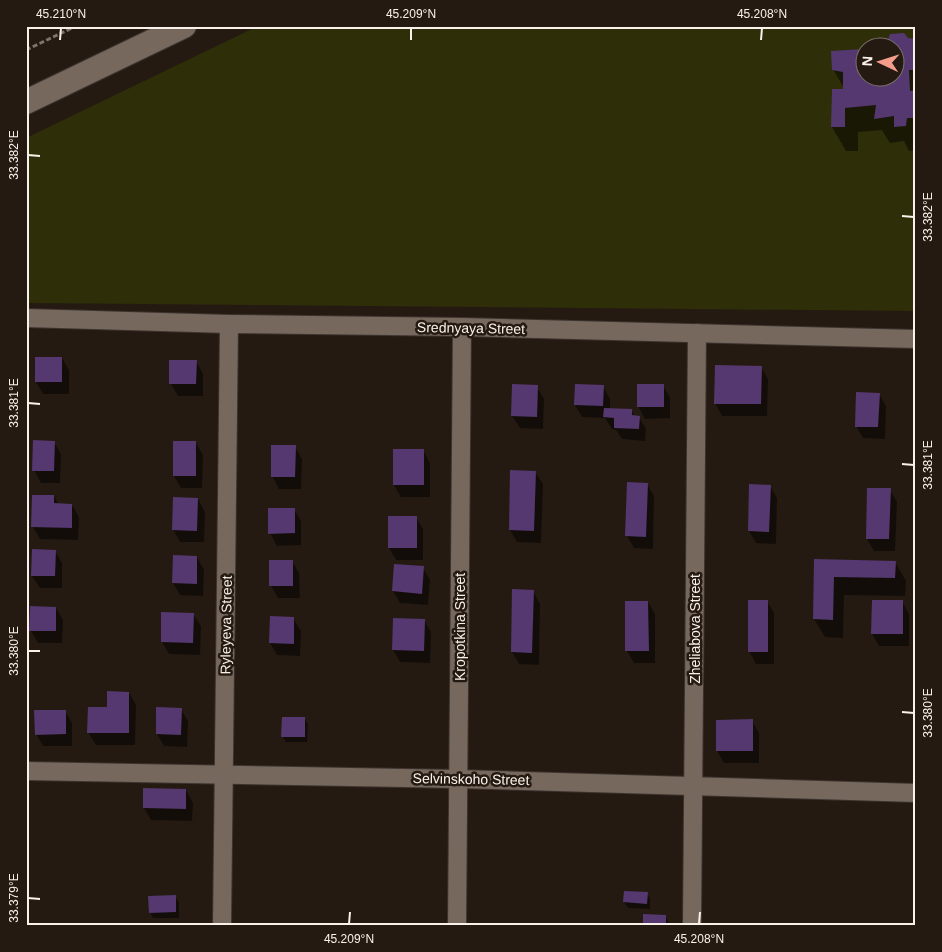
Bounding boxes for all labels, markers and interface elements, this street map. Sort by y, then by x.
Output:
text: 45.210°N [36,7,86,21]
text: 45.209°N [386,7,436,21]
text: 45.208°N [737,7,787,21]
north arrow [854,38,904,88]
text: N [859,55,875,67]
text: 33.382°E [7,130,21,180]
text: 33.382°E [921,192,935,242]
street label: Srednyaya Street [417,319,525,337]
text: 33.381°E [7,378,21,428]
text: 33.381°E [921,440,935,490]
street label: Kropotkina Street [452,573,468,681]
street label: Zheliabova Street [687,574,703,684]
street label: Ryleyeva Street [217,575,235,675]
text: 33.380°E [7,626,21,676]
text: 33.380°E [921,688,935,738]
street label: Selvinskoho Street [413,770,530,788]
text: 33.379°E [7,873,21,923]
text: 45.209°N [324,932,374,946]
text: 45.208°N [674,932,724,946]

